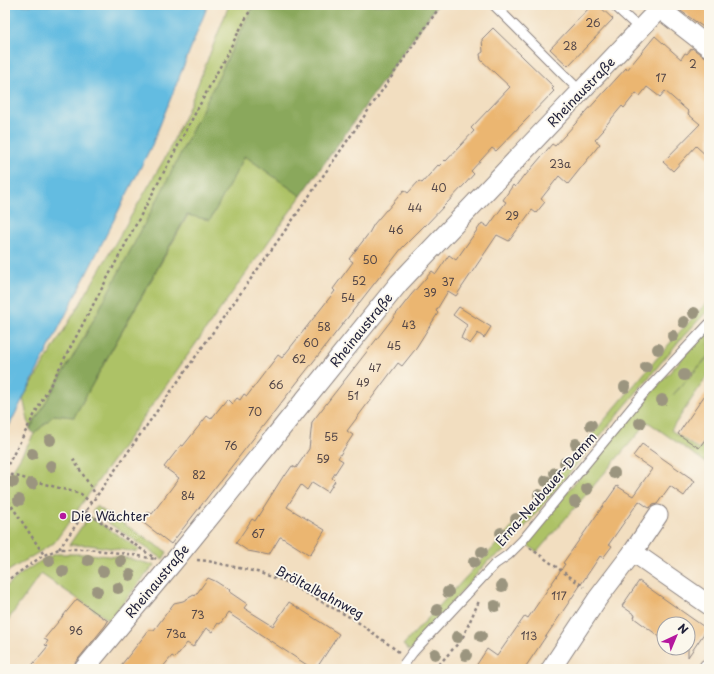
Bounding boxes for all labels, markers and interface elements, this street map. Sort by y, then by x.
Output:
house number: 26 [585,14,601,31]
house number: 28 [563,37,577,54]
street label: Rheinaustraße [542,52,619,131]
house number: 2 [689,55,697,72]
house number: 17 [656,69,667,86]
house number: 23a [549,155,571,172]
house number: 40 [431,179,447,196]
house number: 44 [408,199,422,216]
house number: 29 [505,207,519,224]
house number: 46 [389,221,404,238]
house number: 50 [362,251,378,268]
house number: 52 [352,272,366,289]
house number: 37 [442,273,455,290]
house number: 39 [423,284,437,301]
street label: Rheinaustraße [325,288,397,371]
house number: 54 [341,289,355,306]
house number: 43 [402,316,416,333]
house number: 58 [317,318,331,335]
house number: 60 [303,334,319,351]
house number: 45 [387,337,401,354]
house number: 62 [292,350,306,367]
house number: 47 [369,359,382,376]
house number: 49 [356,374,370,391]
house number: 66 [268,376,284,393]
house number: 51 [347,387,359,404]
house number: 70 [248,403,262,420]
house number: 55 [324,428,338,445]
street label: Erna-Neubauer-Damm [491,428,600,550]
house number: 76 [224,437,238,454]
house number: 59 [316,450,330,467]
house number: 82 [192,466,206,483]
house number: 84 [181,487,195,504]
place label: Die Wächter [71,506,149,525]
marker: Die Wächter [58,511,68,521]
house number: 67 [251,525,265,542]
street label: Rheinaustraße [120,540,193,621]
street label: Bröltalbahnweg [273,560,368,623]
house number: 117 [551,587,567,604]
house number: 73 [191,606,205,623]
north arrow [656,616,696,656]
text: N [674,619,693,638]
house number: 96 [69,622,83,639]
house number: 73a [166,625,186,642]
house number: 113 [521,627,537,644]

